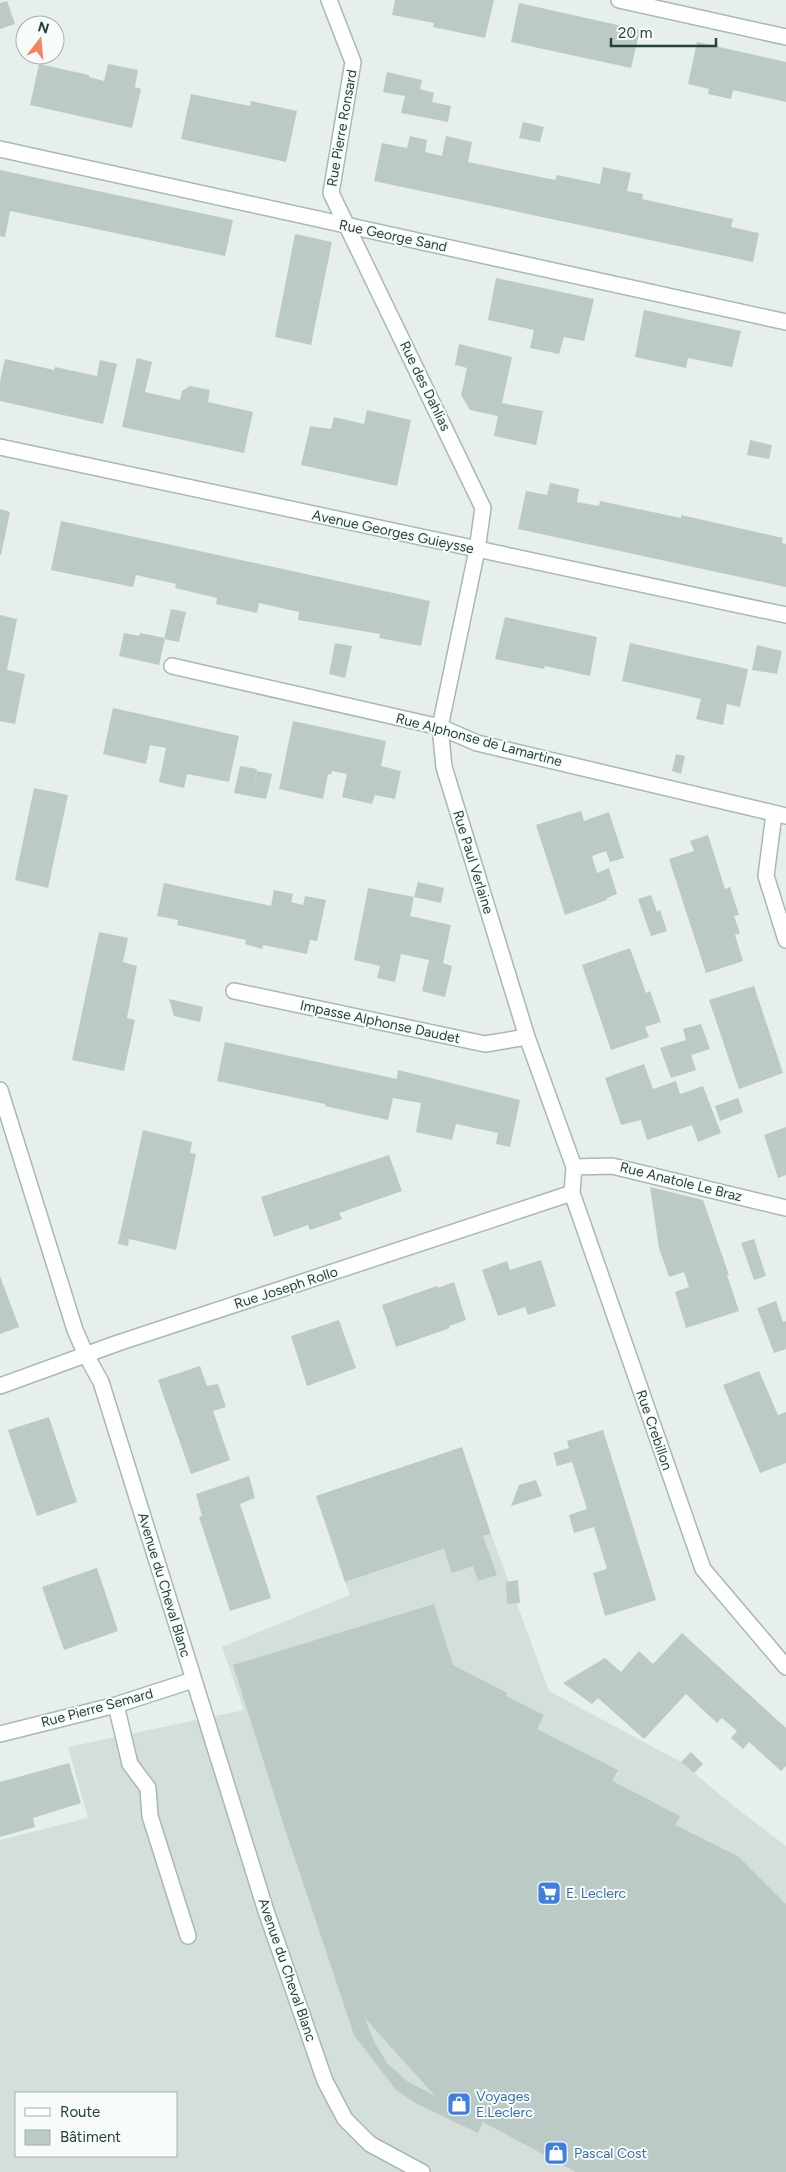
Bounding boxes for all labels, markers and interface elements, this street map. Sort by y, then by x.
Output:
north arrow [15,15,65,65]
scale bar [611,15,716,47]
text: N [36,18,51,38]
text: 20 m [618,24,652,42]
street label: Rue Pierre Ronsard [323,68,361,188]
street label: Rue George Sand [337,216,449,256]
street label: Rue des Dahlias [396,338,454,434]
street label: Avenue Georges Guieysse [311,507,476,558]
street label: Rue Alphonse de Lamartine [394,710,564,770]
street label: Rue Paul Verlaine [449,808,497,916]
street label: Impasse Alphonse Daudet [298,997,462,1047]
street label: Rue Anatole Le Braz [618,1159,744,1205]
street label: Rue Joseph Rollo [232,1263,340,1313]
street label: Rue Crebillon [632,1388,676,1473]
street label: Avenue du Cheval Blanc [134,1511,194,1660]
street label: Rue Pierre Semard [39,1685,155,1731]
supermarket icon: E. Leclerc [536,1880,562,1906]
place label: E. Leclerc [566,1885,627,1902]
street label: Avenue du Cheval Blanc [254,1896,320,2044]
place label: Voyages E.Leclerc [476,2088,533,2121]
shop icon: Voyages E.Leclerc [446,2091,472,2117]
legend [15,2092,178,2157]
text: Route [60,2103,100,2121]
text: Bâtiment [60,2128,121,2146]
shop icon: Pascal Cost [543,2140,569,2166]
place label: Pascal Cost [574,2145,647,2162]

